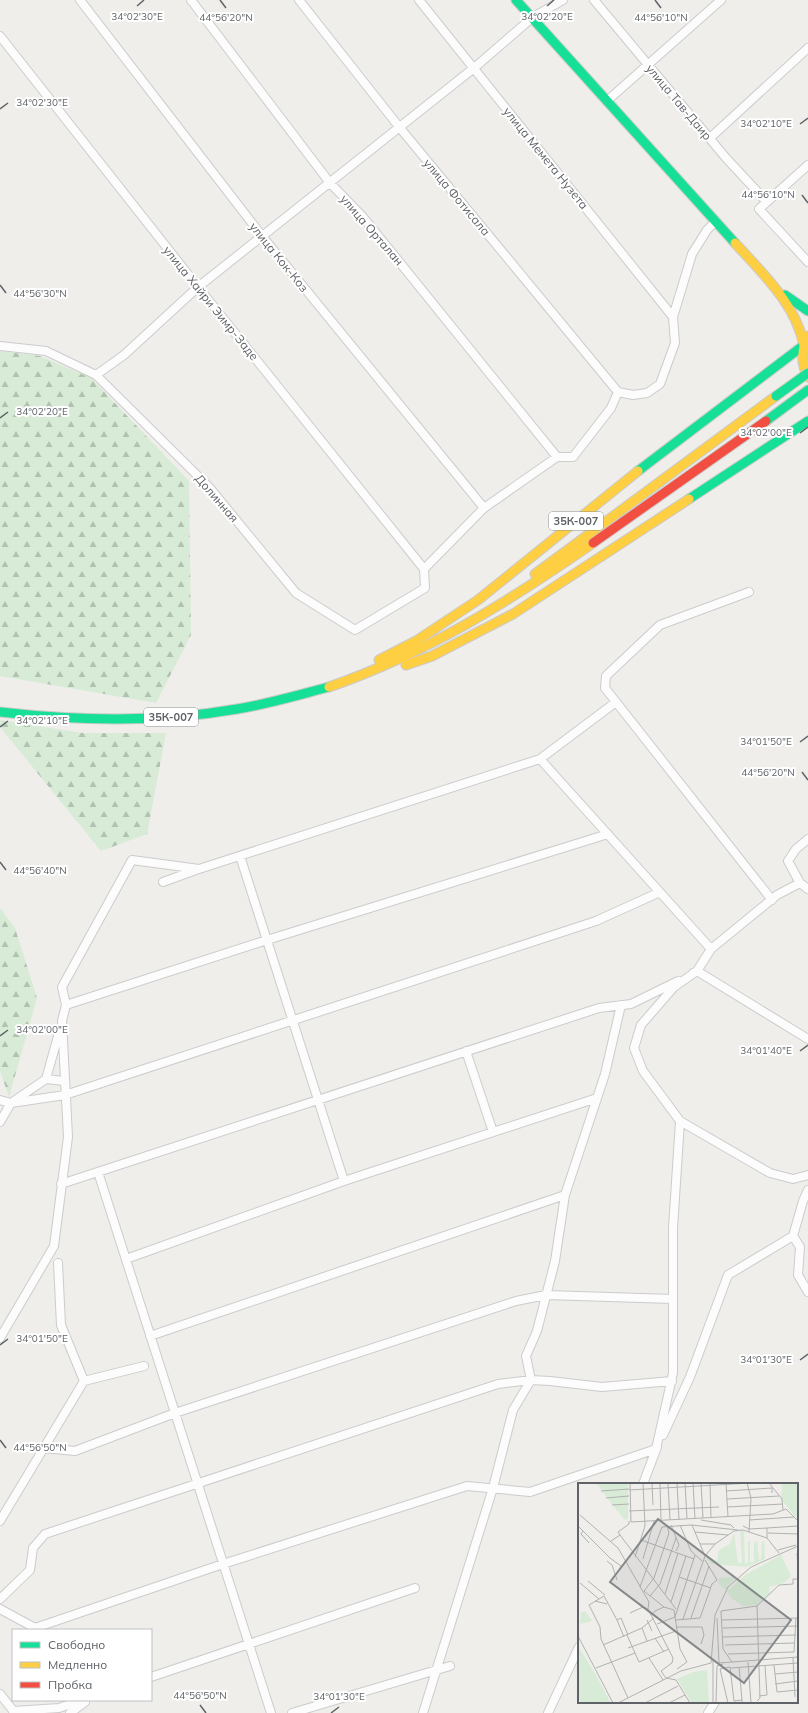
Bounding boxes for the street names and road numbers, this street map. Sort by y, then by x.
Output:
street label: улица Тав-Даир [643,61,715,143]
street label: улица Мемета Нузета [500,104,592,212]
street label: улица Фотисала [420,155,494,239]
street label: улица Орталан [337,191,407,269]
street label: улица Кок-Коз [246,219,312,295]
street label: улица Хайри Эимр-Заде [160,243,262,364]
street label: Долинная [192,471,242,525]
road number: 35К-007 [549,512,603,530]
road number: 35К-007 [144,708,198,726]

